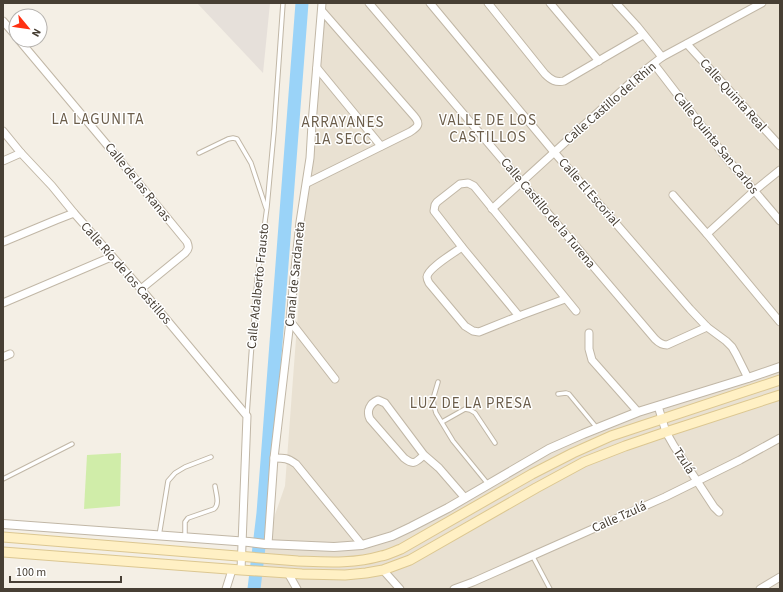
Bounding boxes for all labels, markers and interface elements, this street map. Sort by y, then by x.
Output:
north arrow [8,8,48,48]
text: N [28,26,45,39]
street label: Calle Quinta Real [695,55,771,135]
street label: Calle Castillo del Rhin [560,58,660,148]
street label: Calle Quinta San Carlos [669,88,763,198]
district label: LA LAGUNITA [52,109,144,130]
district label: VALLE DE LOS CASTILLOS [439,110,537,148]
district label: ARRAYANES 1A SECC [302,112,384,150]
street label: Calle de las Ranas [101,139,176,226]
street label: Calle Castillo de la Turena [496,154,600,272]
street label: Calle El Escorial [554,154,624,230]
street label: Calle Río de los Castillos [76,218,176,329]
street label: Canal de Sardaneta [281,221,309,327]
street label: Calle Adalberto Frausto [242,222,274,350]
district label: LUZ DE LA PRESA [410,393,532,414]
street label: Tzulá [669,444,699,478]
street label: Calle Tzulá [589,497,649,537]
scale bar [10,558,121,584]
text: 100 m [16,564,46,581]

